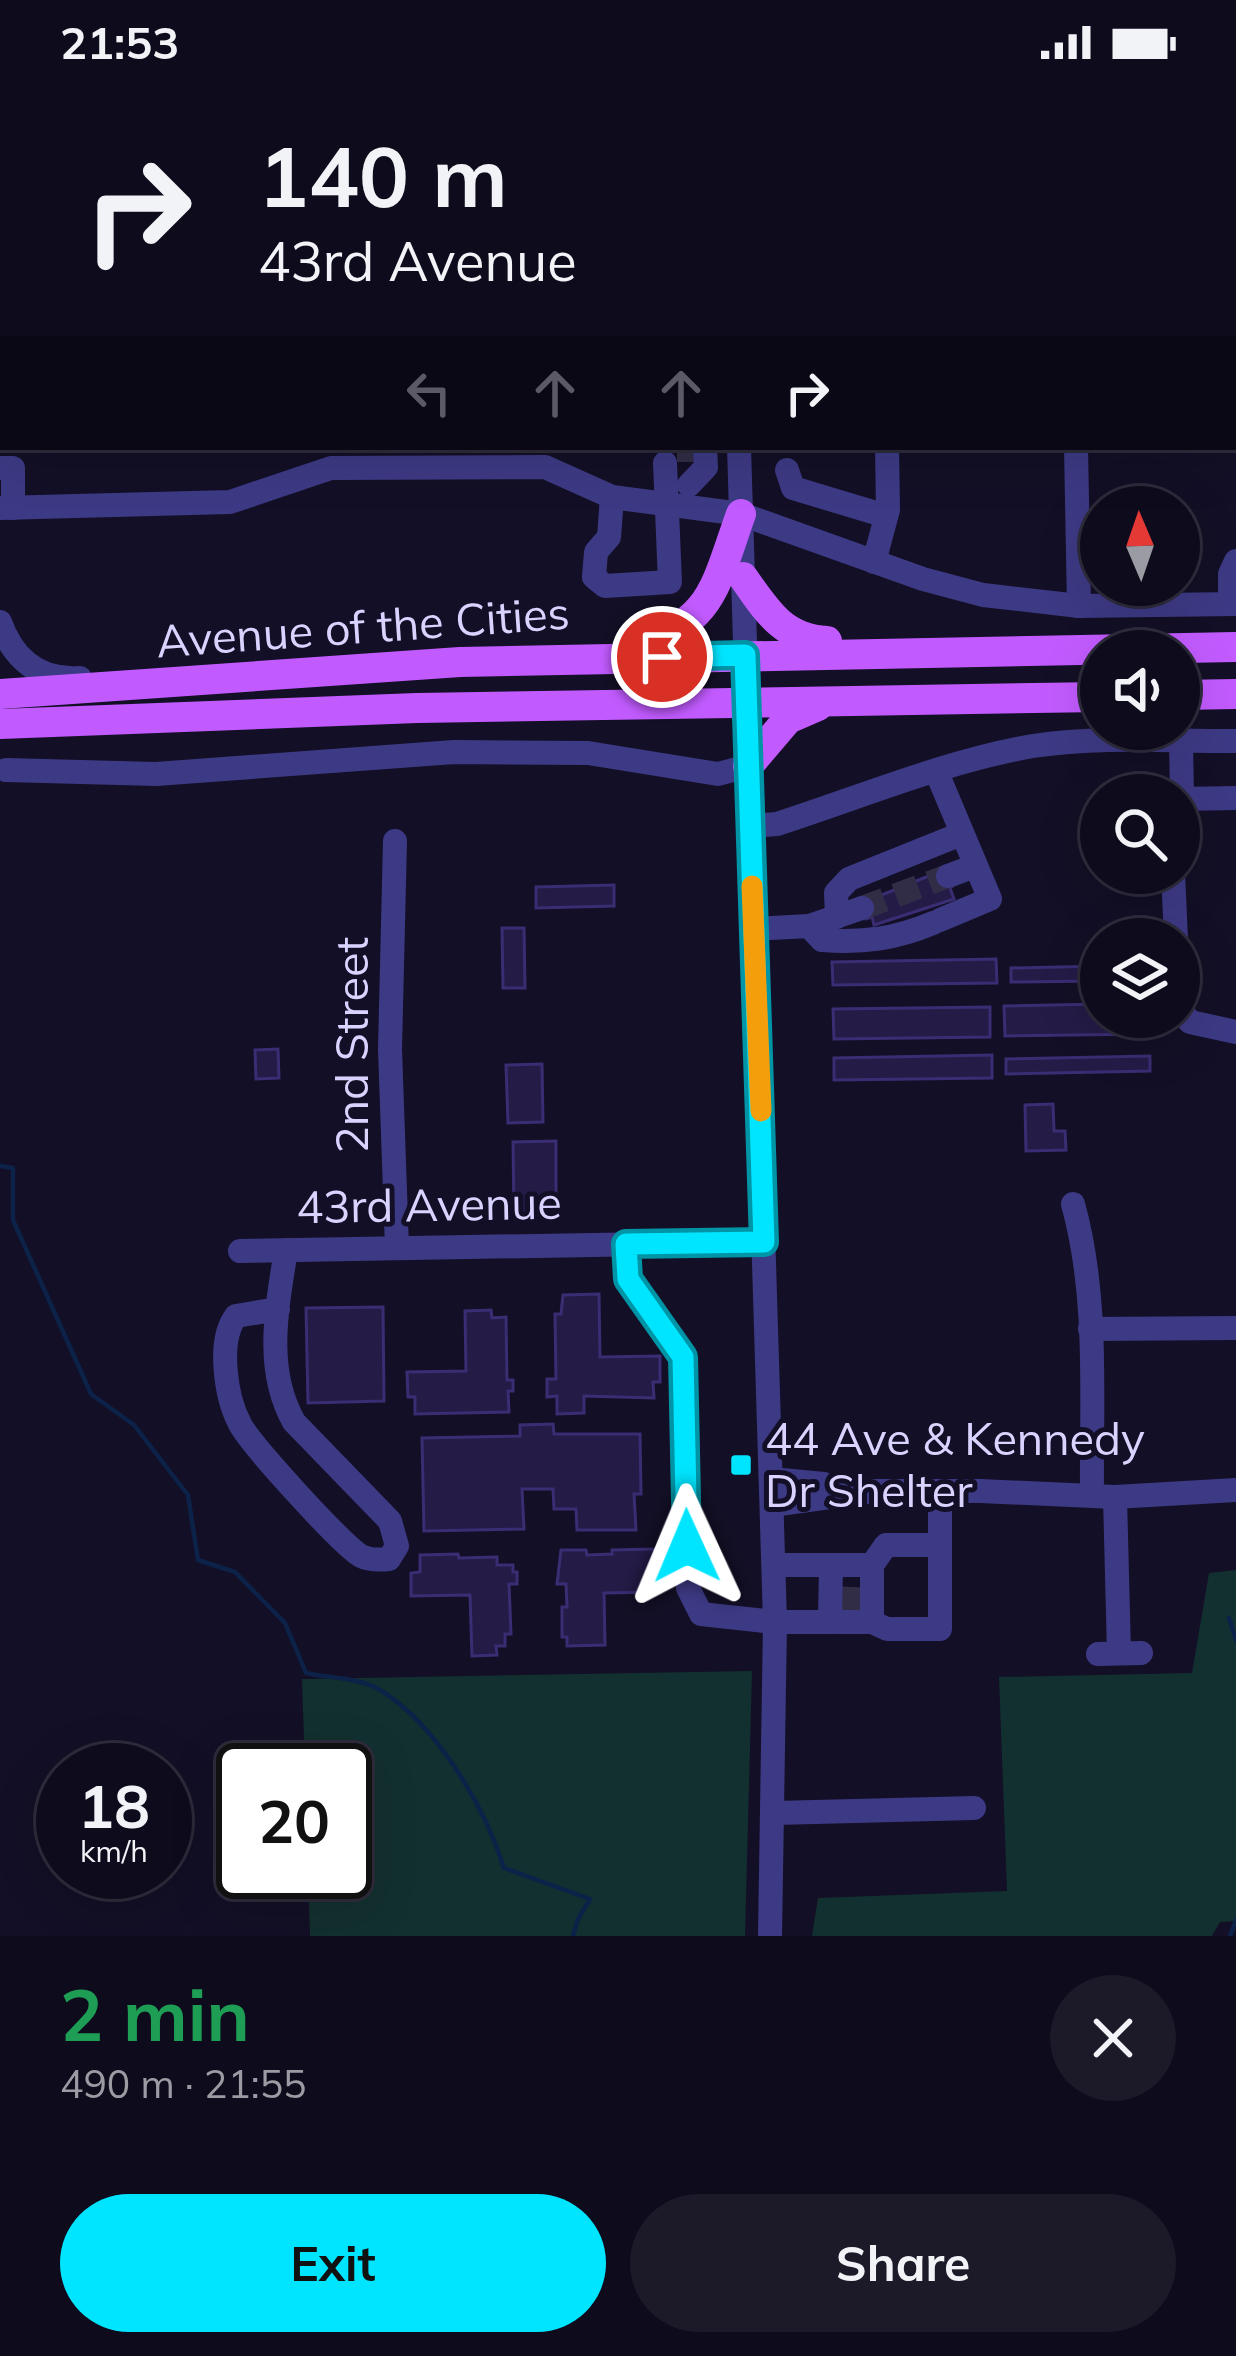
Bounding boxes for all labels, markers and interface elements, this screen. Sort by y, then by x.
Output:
text: 21:53 [60,14,179,70]
text: 140 m [258,123,508,228]
icon: right [60,132,216,288]
text: 43rd Avenue [258,227,577,295]
icon: left [396,360,462,426]
icon: ahead [522,360,588,426]
icon: ahead [648,360,714,426]
icon: right [774,360,840,426]
north arrow [1080,486,1200,606]
map controls [1080,486,1200,1038]
street label: Avenue of the Cities [154,584,571,668]
pin [611,606,713,708]
icon: arrive [629,624,695,690]
button: sound [1080,630,1200,750]
button: search [1080,774,1200,894]
button: layers [1080,918,1200,1038]
street label: 2nd Street [323,937,379,1153]
street label: 43rd Avenue [296,1174,562,1234]
place label: 44 Ave & Kennedy Dr Shelter [765,1410,1145,1518]
marker: 44 Ave & Kennedy Dr Shelter [728,1452,754,1478]
position arrow [624,1483,750,1609]
speed limit sign: 20 [216,1743,372,1899]
text: 18 [78,1768,150,1843]
text: km/h [80,1832,148,1870]
text: 2 min [60,1969,250,2059]
button: close [1050,1975,1176,2101]
text: 490 m · 21:55 [60,2059,306,2108]
button: Exit [60,2194,606,2332]
button: Share [630,2194,1176,2332]

